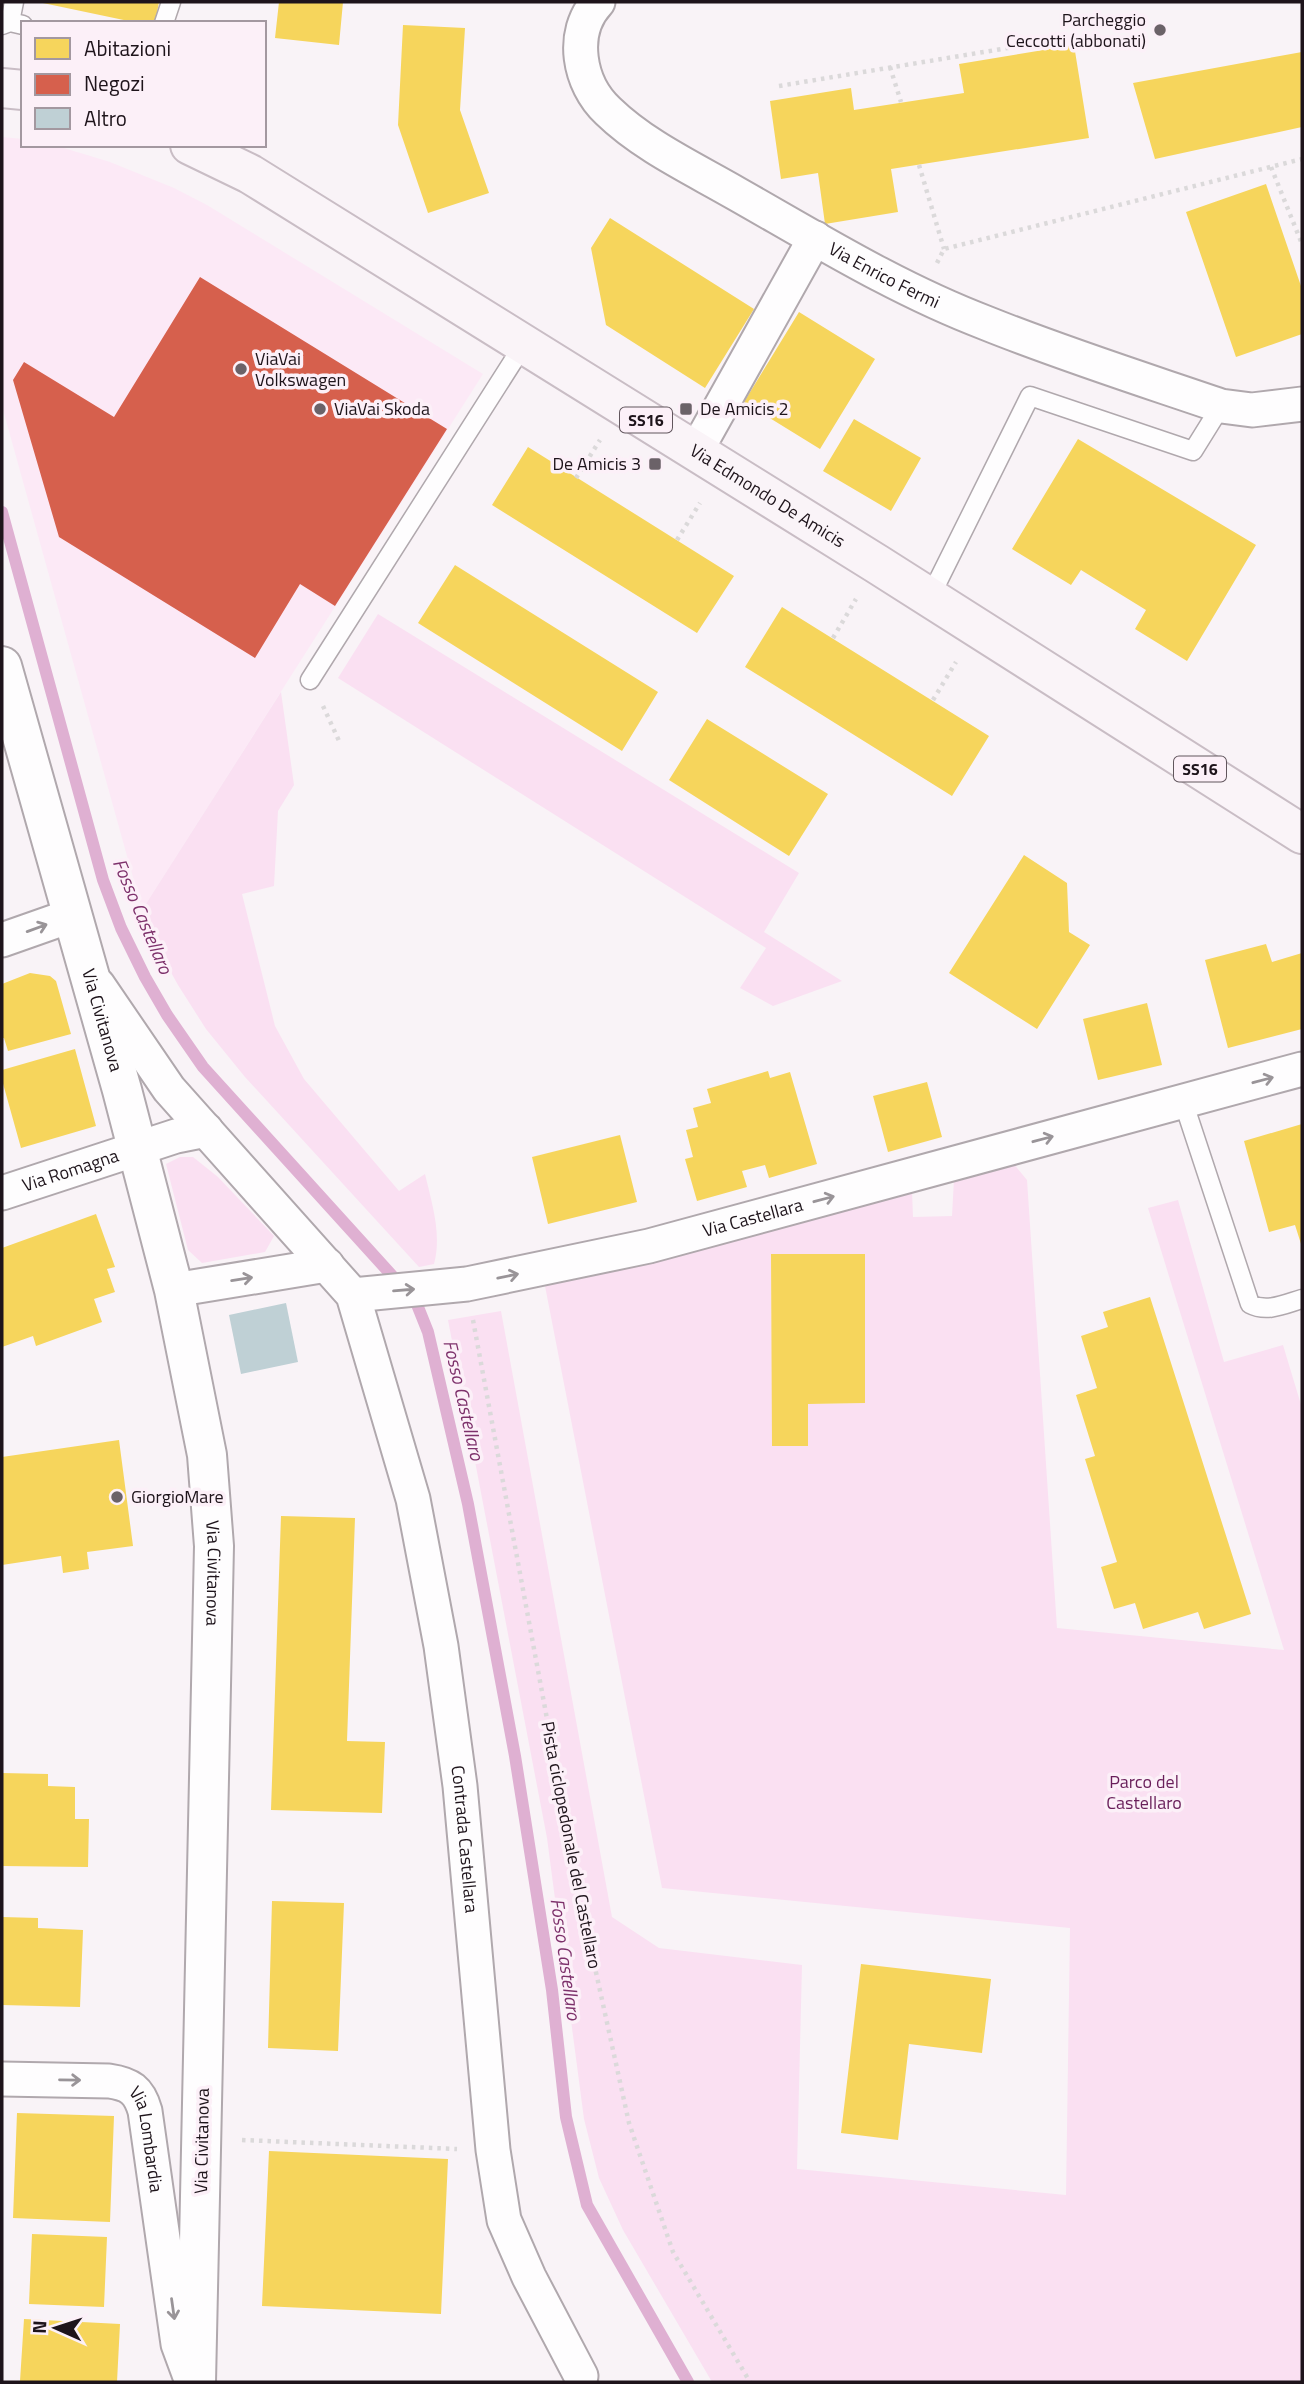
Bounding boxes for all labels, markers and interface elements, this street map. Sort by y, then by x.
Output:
place label: Parcheggio Ceccotti (abbonati) [1006,6,1146,54]
legend [21,21,266,147]
marker: Parcheggio Ceccotti (abbonati) [1152,22,1168,38]
text: Abitazioni [84,32,171,64]
text: Negozi [84,67,145,99]
text: Altro [84,102,127,134]
street label: Via Enrico Fermi [824,235,944,315]
place label: ViaVai Volkswagen [255,345,346,393]
marker: ViaVai Volkswagen [233,361,249,377]
place label: ViaVai Skoda [334,395,430,422]
place label: De Amicis 2 [700,395,789,422]
marker: ViaVai Skoda [312,401,328,417]
marker: De Amicis 2 [678,401,694,417]
road number: SS16 [620,408,672,432]
street label: Via Edmondo De Amicis [685,437,851,554]
place label: De Amicis 3 [552,450,641,477]
marker: De Amicis 3 [647,456,663,472]
road number: SS16 [1174,756,1226,782]
water label: Fosso Castellaro [106,854,181,979]
one-way arrow [26,920,48,933]
street label: Via Civitanova [75,965,130,1075]
one-way arrow [1252,1072,1274,1085]
one-way arrow [1032,1132,1054,1145]
street label: Via Romagna [19,1142,122,1198]
street label: Via Castellara [700,1191,806,1244]
one-way arrow [812,1192,835,1205]
one-way arrow [496,1268,519,1282]
one-way arrow [230,1272,253,1285]
one-way arrow [393,1283,415,1296]
water label: Fosso Castellaro [437,1337,493,1464]
place label: GiorgioMare [131,1483,224,1510]
marker: GiorgioMare [109,1489,125,1505]
street label: Via Civitanova [199,1519,228,1626]
street label: Pista ciclopedonale del Castellaro [534,1719,609,1971]
street label: Contrada Castellara [444,1764,485,1914]
park label: Parco del Castellaro [1106,1768,1182,1816]
water label: Fosso Castellaro [544,1896,589,2022]
one-way arrow [58,2073,81,2087]
street label: Via Lombardia [123,2080,170,2194]
street label: Via Civitanova [187,2088,216,2194]
north arrow [21,2293,91,2363]
one-way arrow [167,2297,180,2320]
text: N [24,2320,53,2334]

